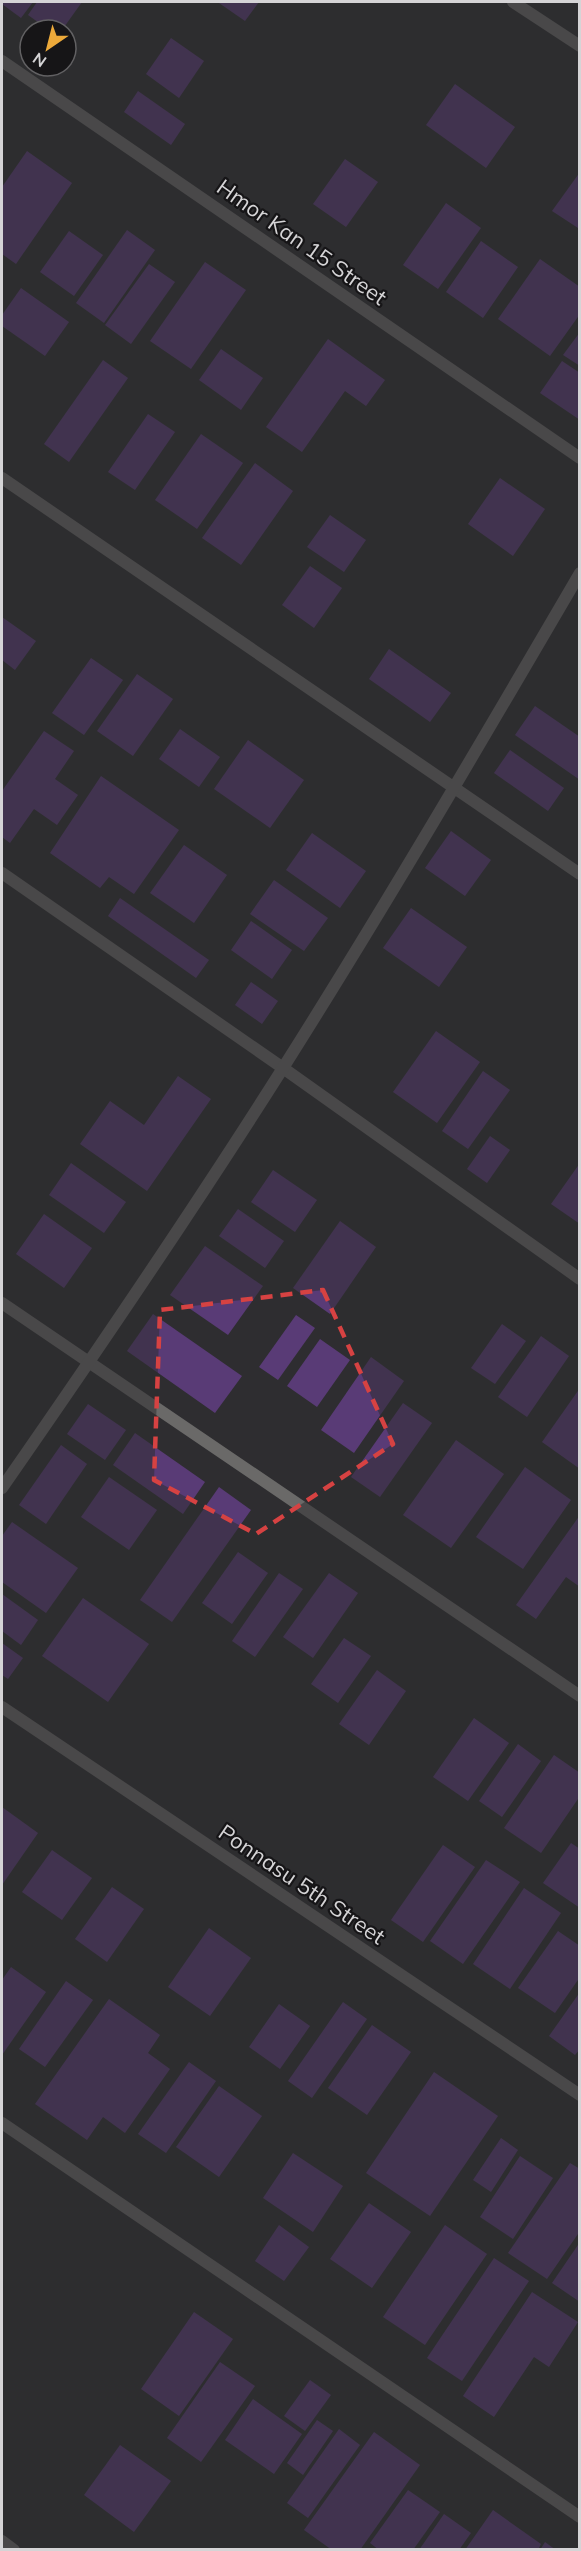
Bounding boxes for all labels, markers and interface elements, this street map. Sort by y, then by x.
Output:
north arrow [18,18,78,78]
text: N [29,49,50,72]
street label: Hmor Kan 15 Street [212,173,393,311]
street label: Ponnasu 5th Street [213,1818,391,1950]

